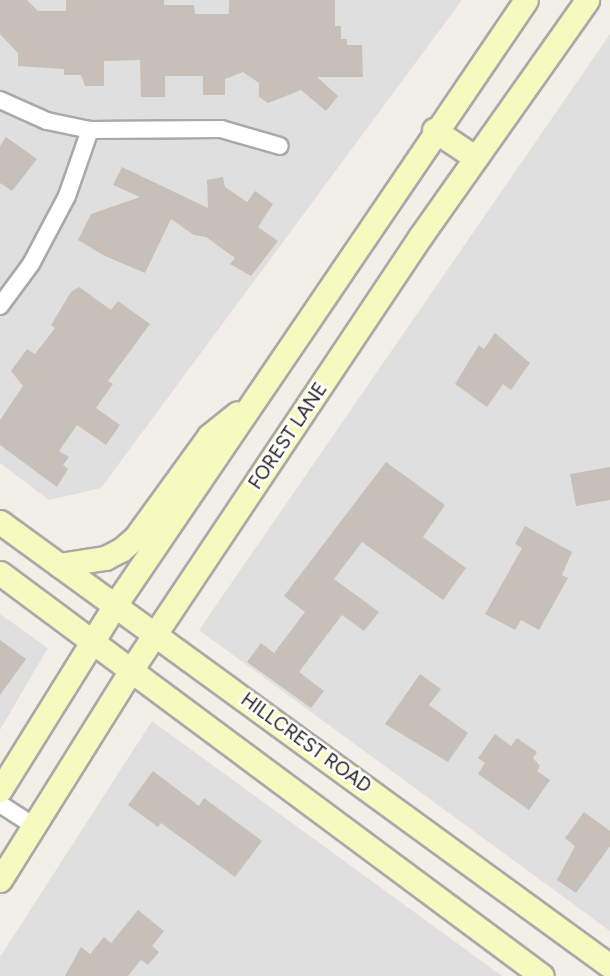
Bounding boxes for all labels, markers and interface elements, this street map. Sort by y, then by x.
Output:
street label: FOREST LANE [244,378,332,494]
street label: HILLCREST ROAD [236,688,376,798]

